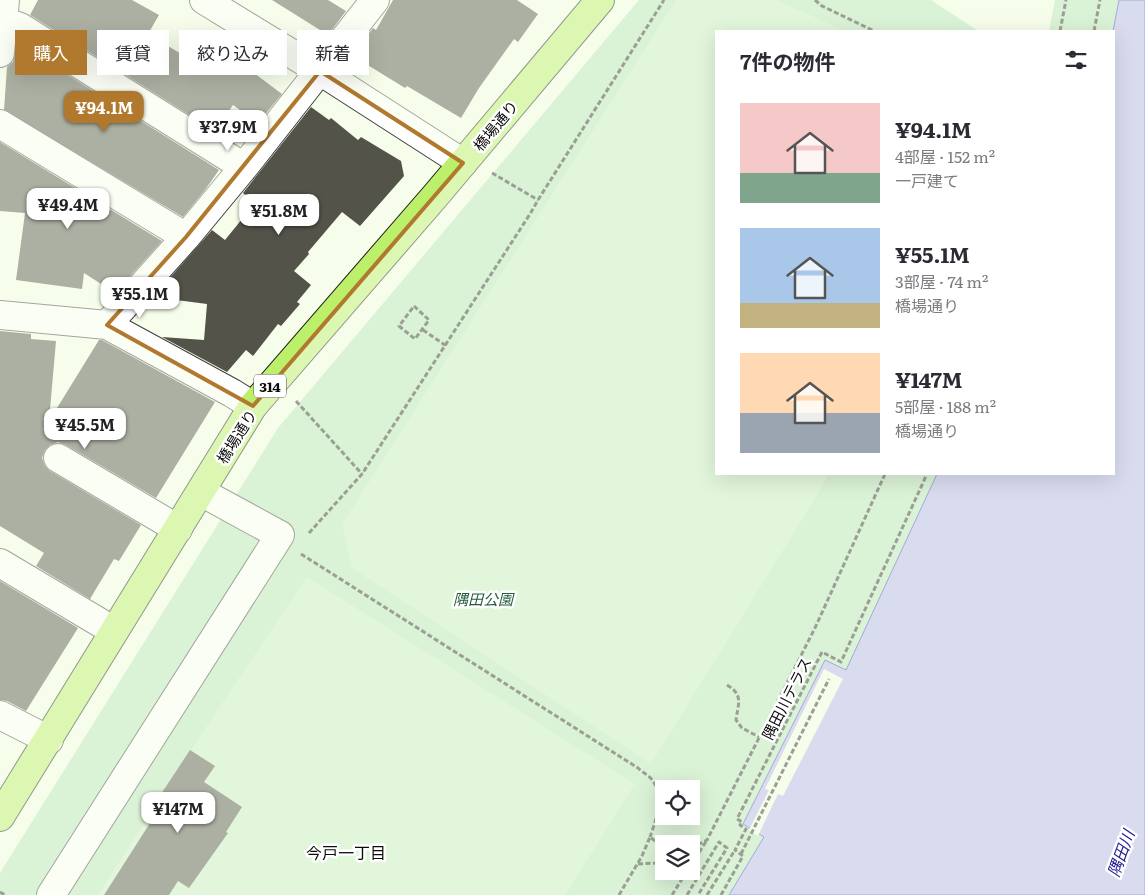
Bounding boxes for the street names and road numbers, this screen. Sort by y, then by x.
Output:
street label: 橋場通り [467,95,523,155]
road number: 314 [254,374,286,398]
street label: 橋場通り [210,404,262,468]
street label: 隅田川テラス [755,653,817,743]

